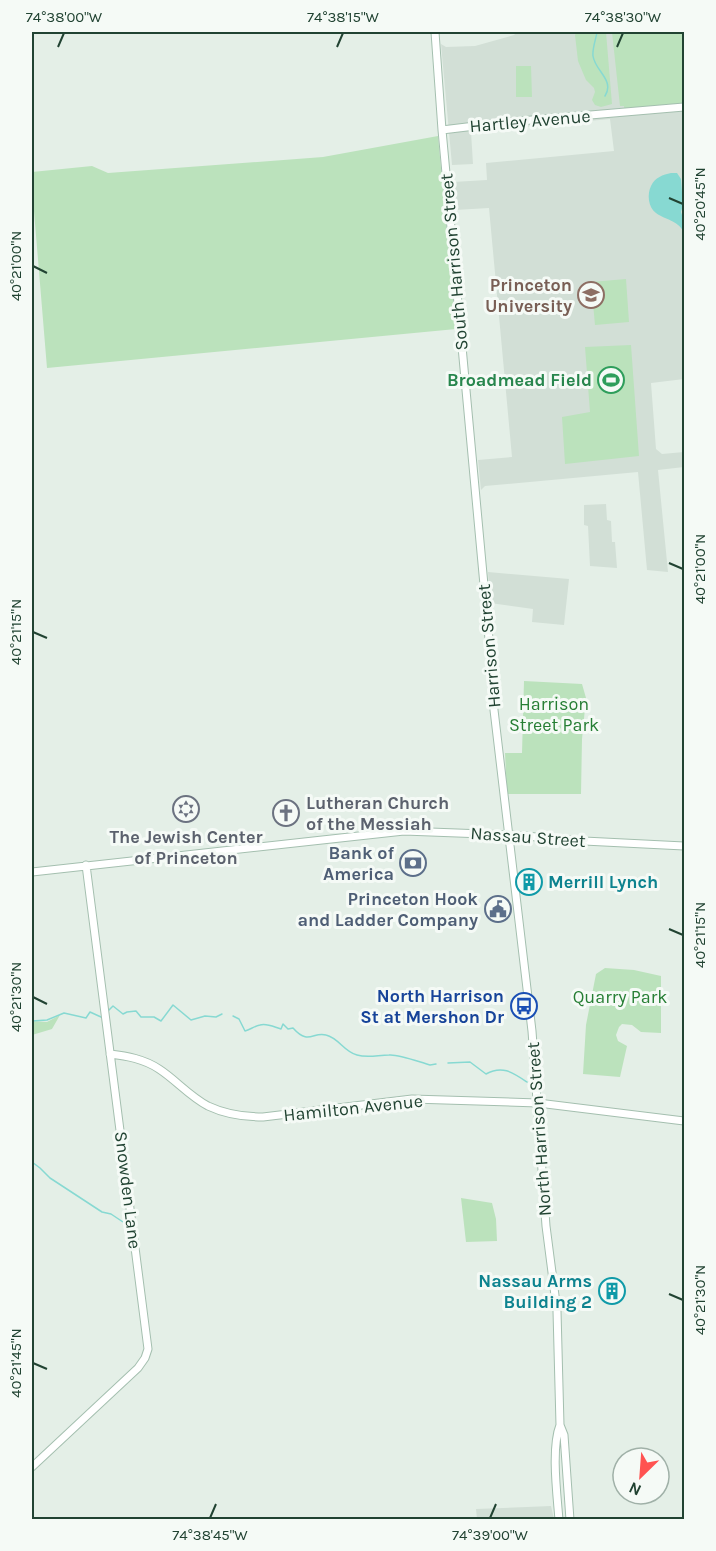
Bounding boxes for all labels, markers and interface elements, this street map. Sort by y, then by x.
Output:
text: 74°38'00"W [26,8,103,26]
text: 74°38'15"W [307,8,380,26]
text: 74°38'30"W [585,8,662,26]
street label: Hartley Avenue [469,105,591,137]
text: 40°20'45"N [691,167,709,241]
street label: South Harrison Street [435,172,473,351]
text: 40°21'00"N [7,231,25,301]
place label: Princeton University [485,274,572,317]
school or university icon: Princeton University [576,280,606,310]
sports icon: Broadmead Field [596,365,626,395]
place label: Broadmead Field [447,369,592,391]
text: 40°21'00"N [691,534,709,604]
street label: Harrison Street [473,583,505,709]
text: 40°21'15"N [7,599,25,665]
park label: Harrison Street Park [509,693,599,736]
place label: Lutheran Church of the Messiah [306,792,449,835]
synagogue icon: The Jewish Center of Princeton [171,794,201,824]
church icon: Lutheran Church of the Messiah [271,798,301,828]
street label: Nassau Street [470,822,587,852]
place label: The Jewish Center of Princeton [109,826,263,869]
place label: Bank of America [323,842,394,885]
bank icon: Bank of America [398,848,428,878]
building icon: Merrill Lynch [514,867,544,897]
place label: Merrill Lynch [548,871,658,893]
place label: Princeton Hook and Ladder Company [298,888,478,931]
public building icon: Princeton Hook and Ladder Company [483,894,513,924]
text: 40°21'15"N [691,902,709,968]
text: 40°21'30"N [7,962,25,1032]
place label: North Harrison St at Mershon Dr [360,985,504,1028]
park label: Quarry Park [573,986,667,1008]
bus stop icon: North Harrison St at Mershon Dr [509,991,539,1021]
street label: North Harrison Street [522,1041,556,1217]
street label: Hamilton Avenue [282,1090,424,1126]
street label: Snowden Lane [110,1130,146,1250]
text: 40°21'30"N [691,1265,709,1335]
place label: Nassau Arms Building 2 [478,1270,592,1313]
building icon: Nassau Arms Building 2 [597,1276,627,1306]
text: 40°21'45"N [7,1328,25,1398]
north arrow [611,1446,671,1506]
text: N [626,1478,644,1500]
text: 74°38'45"W [172,1526,248,1544]
text: 74°39'00"W [452,1526,529,1544]

